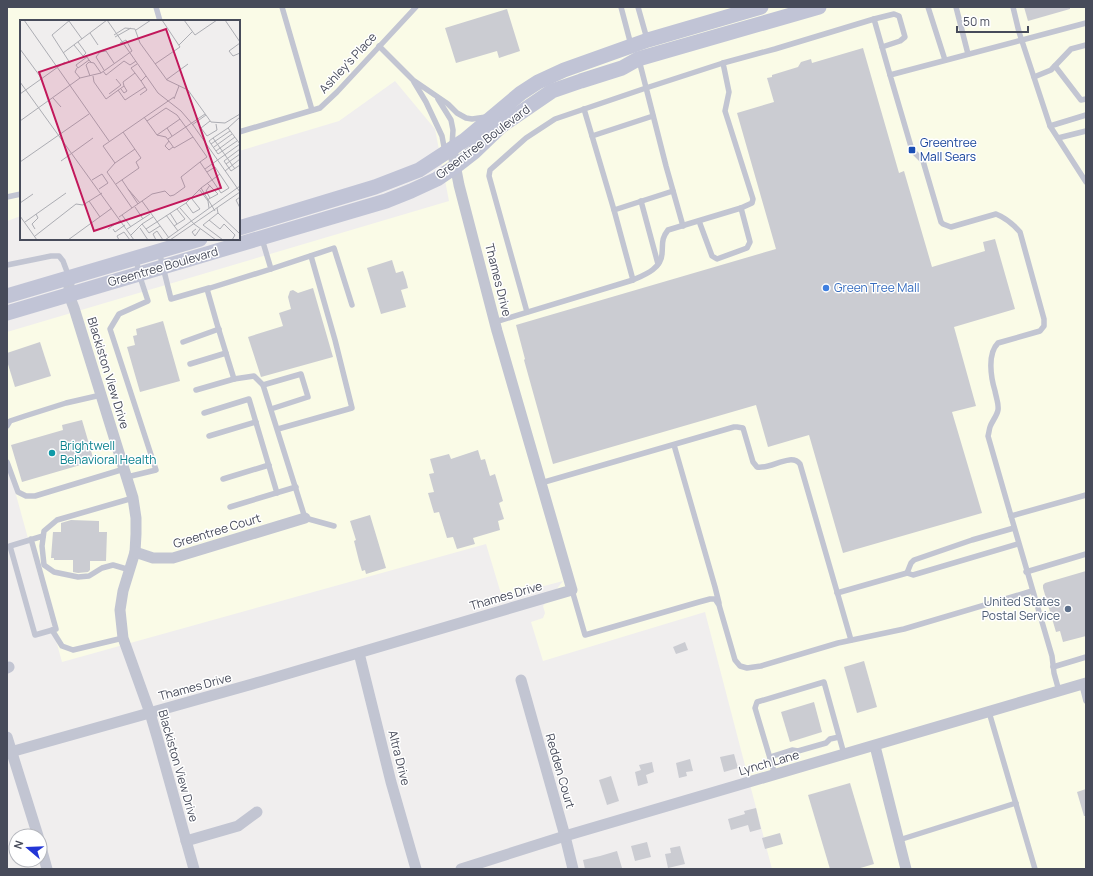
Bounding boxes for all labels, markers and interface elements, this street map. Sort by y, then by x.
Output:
scale bar [957,8,1028,34]
text: 50 m [963,13,990,30]
inset map [20,20,240,240]
street label: Ashley's Place [315,28,380,97]
street label: Greentree Boulevard [432,101,533,183]
place label: Greentree Mall Sears [920,134,977,165]
marker: Greentree Mall Sears [907,145,917,155]
street label: Thames Drive [481,242,516,318]
street label: Greentree Boulevard [106,243,220,290]
place label: Green Tree Mall [834,279,920,296]
marker: Green Tree Mall [821,283,831,293]
street label: Blackiston View Drive [83,315,134,431]
place label: Brightwell Behavioral Health [60,437,156,468]
marker: Brightwell Behavioral Health [47,448,57,458]
street label: Greentree Court [171,509,263,552]
street label: Thames Drive [468,577,544,614]
place label: United States Postal Service [982,593,1060,624]
marker: United States Postal Service [1063,604,1073,614]
street label: Thames Drive [157,669,233,704]
street label: Blackiston View Drive [154,708,203,824]
street label: Altra Drive [384,728,415,787]
street label: Redden Court [542,731,579,810]
street label: Lynch Lane [737,746,801,779]
north arrow [8,828,48,868]
text: N [10,838,26,851]

